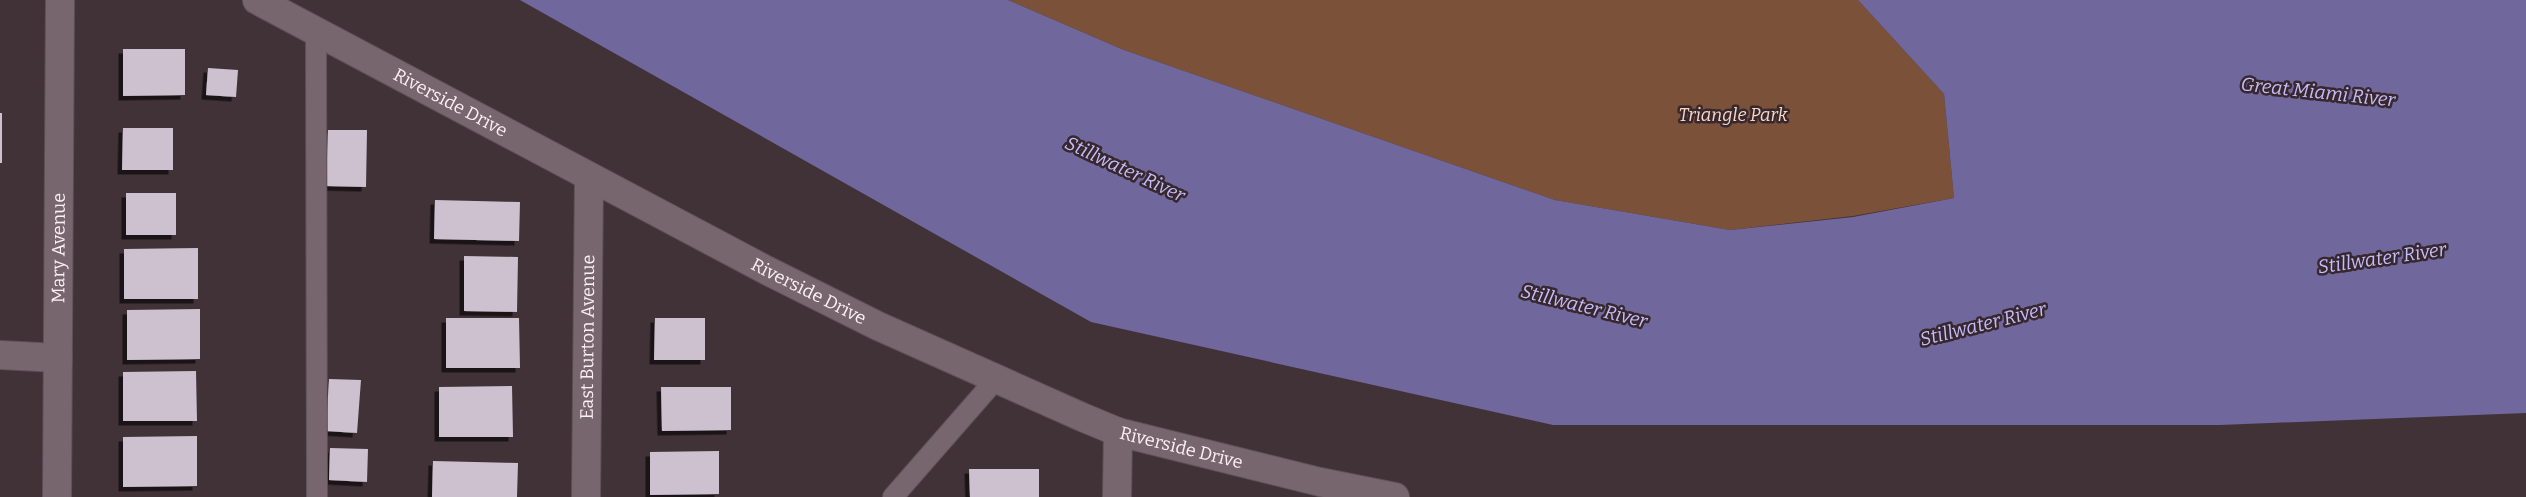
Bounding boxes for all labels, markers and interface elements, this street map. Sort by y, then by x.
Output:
street label: Riverside Drive [390,63,511,142]
water label: Great Miami River [2240,72,2398,112]
park label: Triangle Park [1679,104,1788,126]
water label: Stillwater River [1061,131,1190,207]
street label: Mary Avenue [47,193,70,303]
water label: Stillwater River [2316,237,2449,278]
street label: Riverside Drive [747,253,870,329]
street label: East Burton Avenue [576,254,599,420]
water label: Stillwater River [1518,279,1651,333]
water label: Stillwater River [1917,297,2050,351]
street label: Riverside Drive [1118,422,1245,473]

